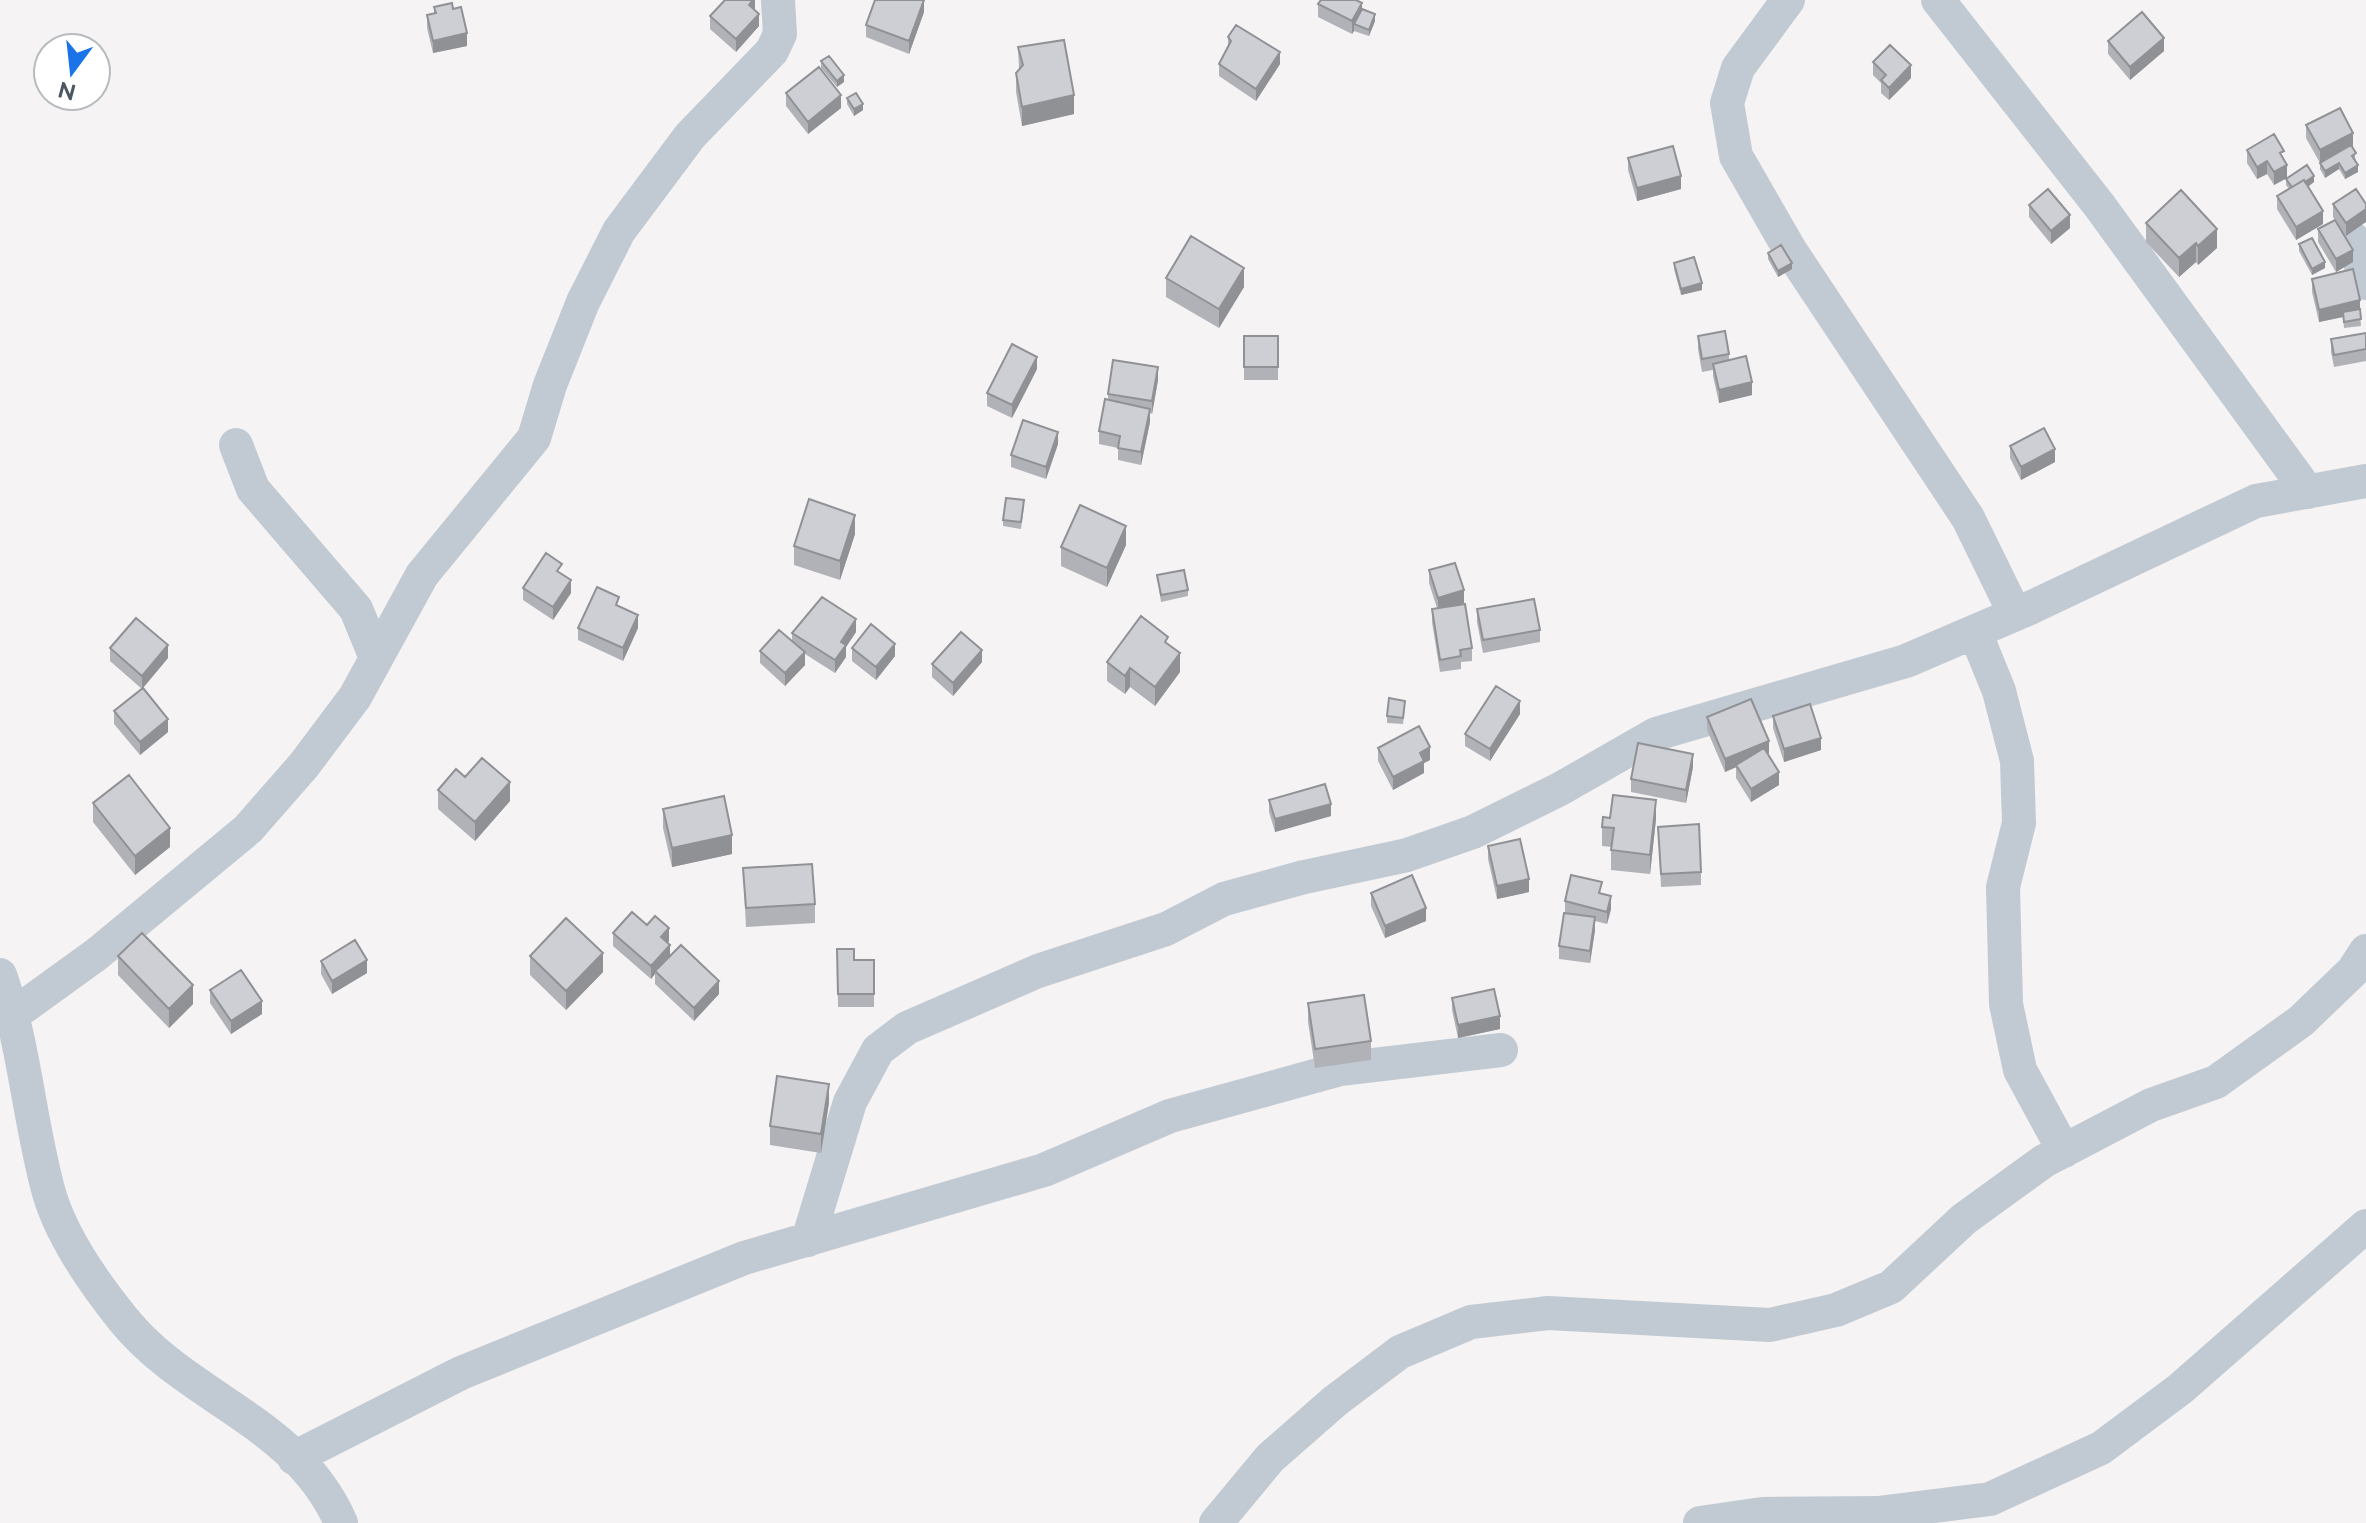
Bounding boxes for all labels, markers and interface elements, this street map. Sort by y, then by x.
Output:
north arrow [32,32,112,112]
text: N [55,77,78,106]

